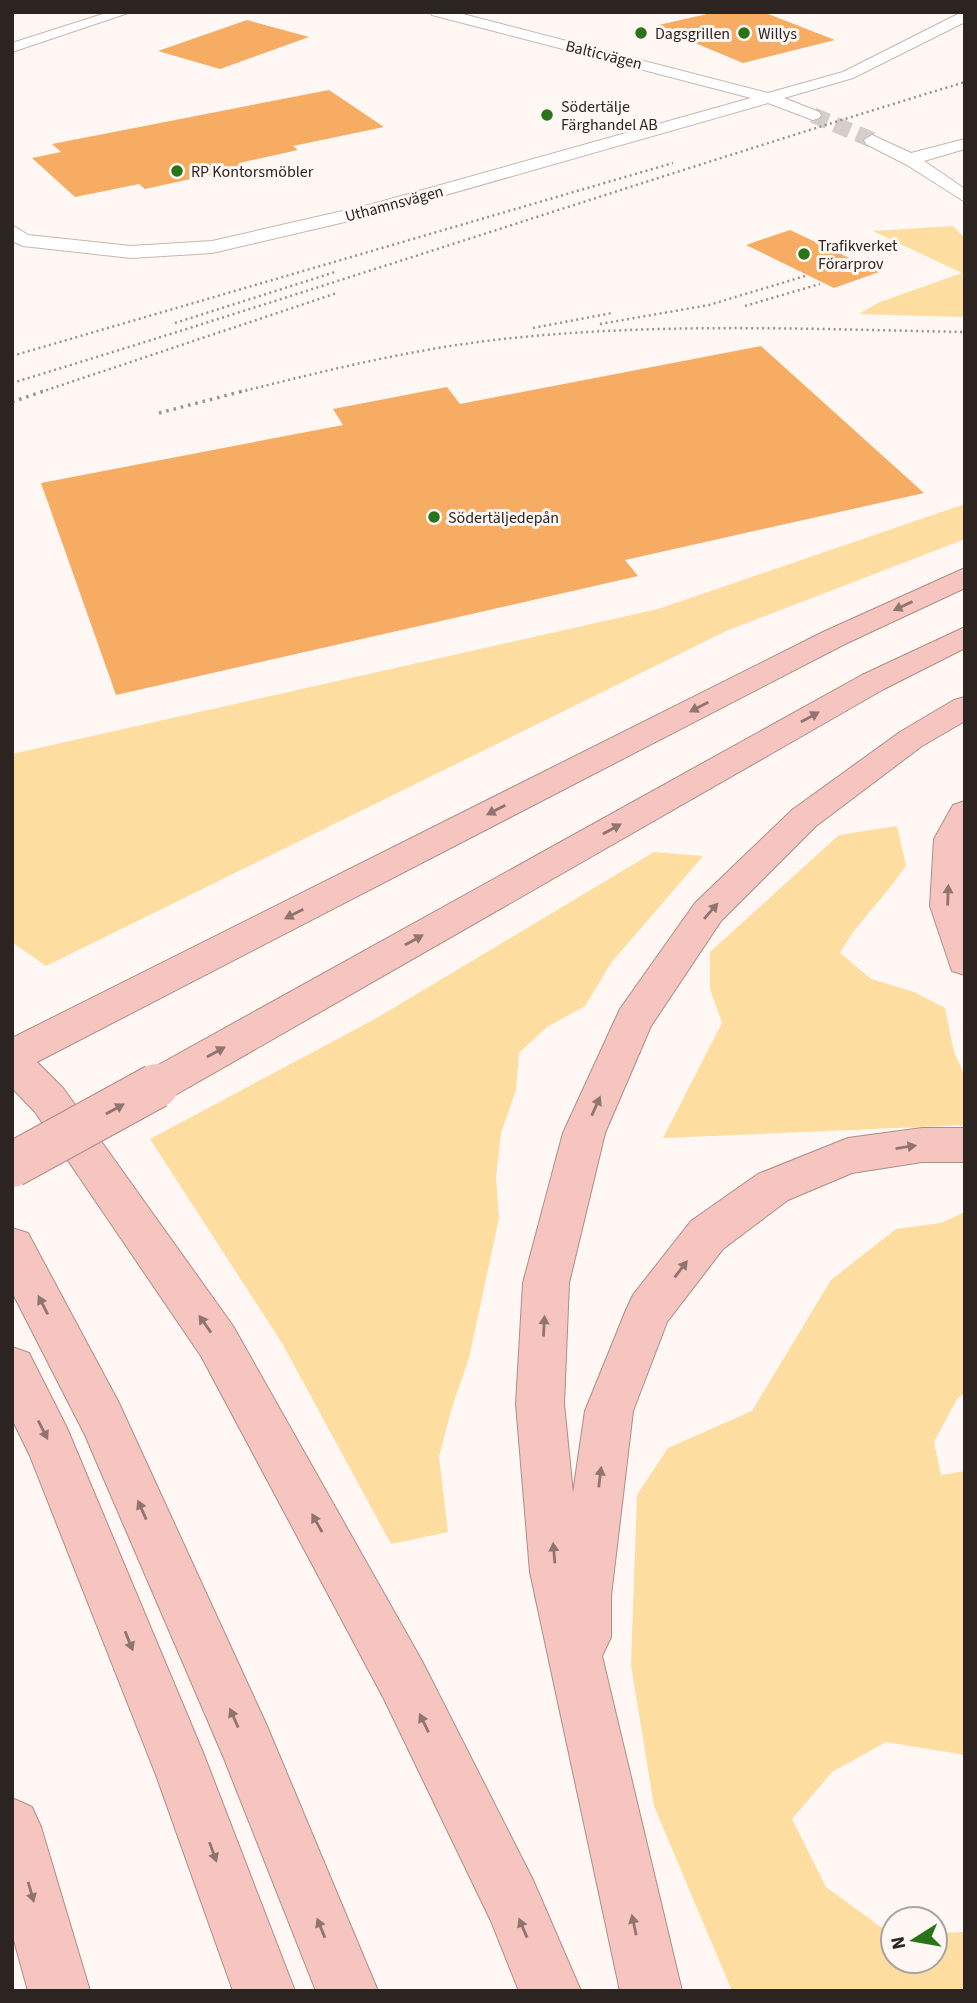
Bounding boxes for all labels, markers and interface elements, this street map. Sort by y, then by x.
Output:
place label: Dagsgrillen [655,23,730,45]
place label: Willys [758,23,797,45]
marker: Dagsgrillen [633,25,649,41]
marker: Willys [736,25,752,41]
street label: Balticvägen [563,35,644,75]
place label: Södertälje Färghandel AB [561,96,658,136]
marker: Södertälje Färghandel AB [539,107,555,123]
place label: RP Kontorsmöbler [191,161,314,183]
marker: RP Kontorsmöbler [169,163,185,179]
street label: Uthamnsvägen [343,180,446,228]
place label: Trafikverket Förarprov [818,235,898,275]
marker: Trafikverket Förarprov [796,246,812,262]
place label: Södertäljedepån [448,507,559,529]
marker: Södertäljedepån [426,509,442,525]
one-way arrow [893,600,913,612]
one-way arrow [689,701,709,712]
one-way arrow [801,711,820,723]
one-way arrow [486,804,506,816]
one-way arrow [602,823,622,835]
one-way arrow [943,884,954,906]
one-way arrow [703,902,718,919]
one-way arrow [284,908,304,920]
one-way arrow [404,935,424,947]
one-way arrow [206,1046,225,1058]
one-way arrow [591,1095,602,1116]
one-way arrow [105,1103,125,1114]
one-way arrow [895,1142,917,1153]
one-way arrow [674,1260,689,1278]
one-way arrow [37,1295,48,1315]
one-way arrow [198,1315,212,1333]
one-way arrow [539,1315,550,1337]
one-way arrow [37,1420,48,1440]
one-way arrow [595,1466,606,1488]
one-way arrow [136,1499,147,1520]
one-way arrow [311,1513,323,1532]
one-way arrow [548,1541,559,1563]
one-way arrow [124,1630,135,1651]
one-way arrow [228,1707,239,1728]
one-way arrow [419,1713,430,1733]
one-way arrow [207,1842,218,1863]
one-way arrow [26,1882,37,1904]
north arrow [879,1905,949,1975]
one-way arrow [628,1914,639,1936]
one-way arrow [316,1917,327,1938]
one-way arrow [517,1918,529,1938]
text: N [884,1934,913,1952]

